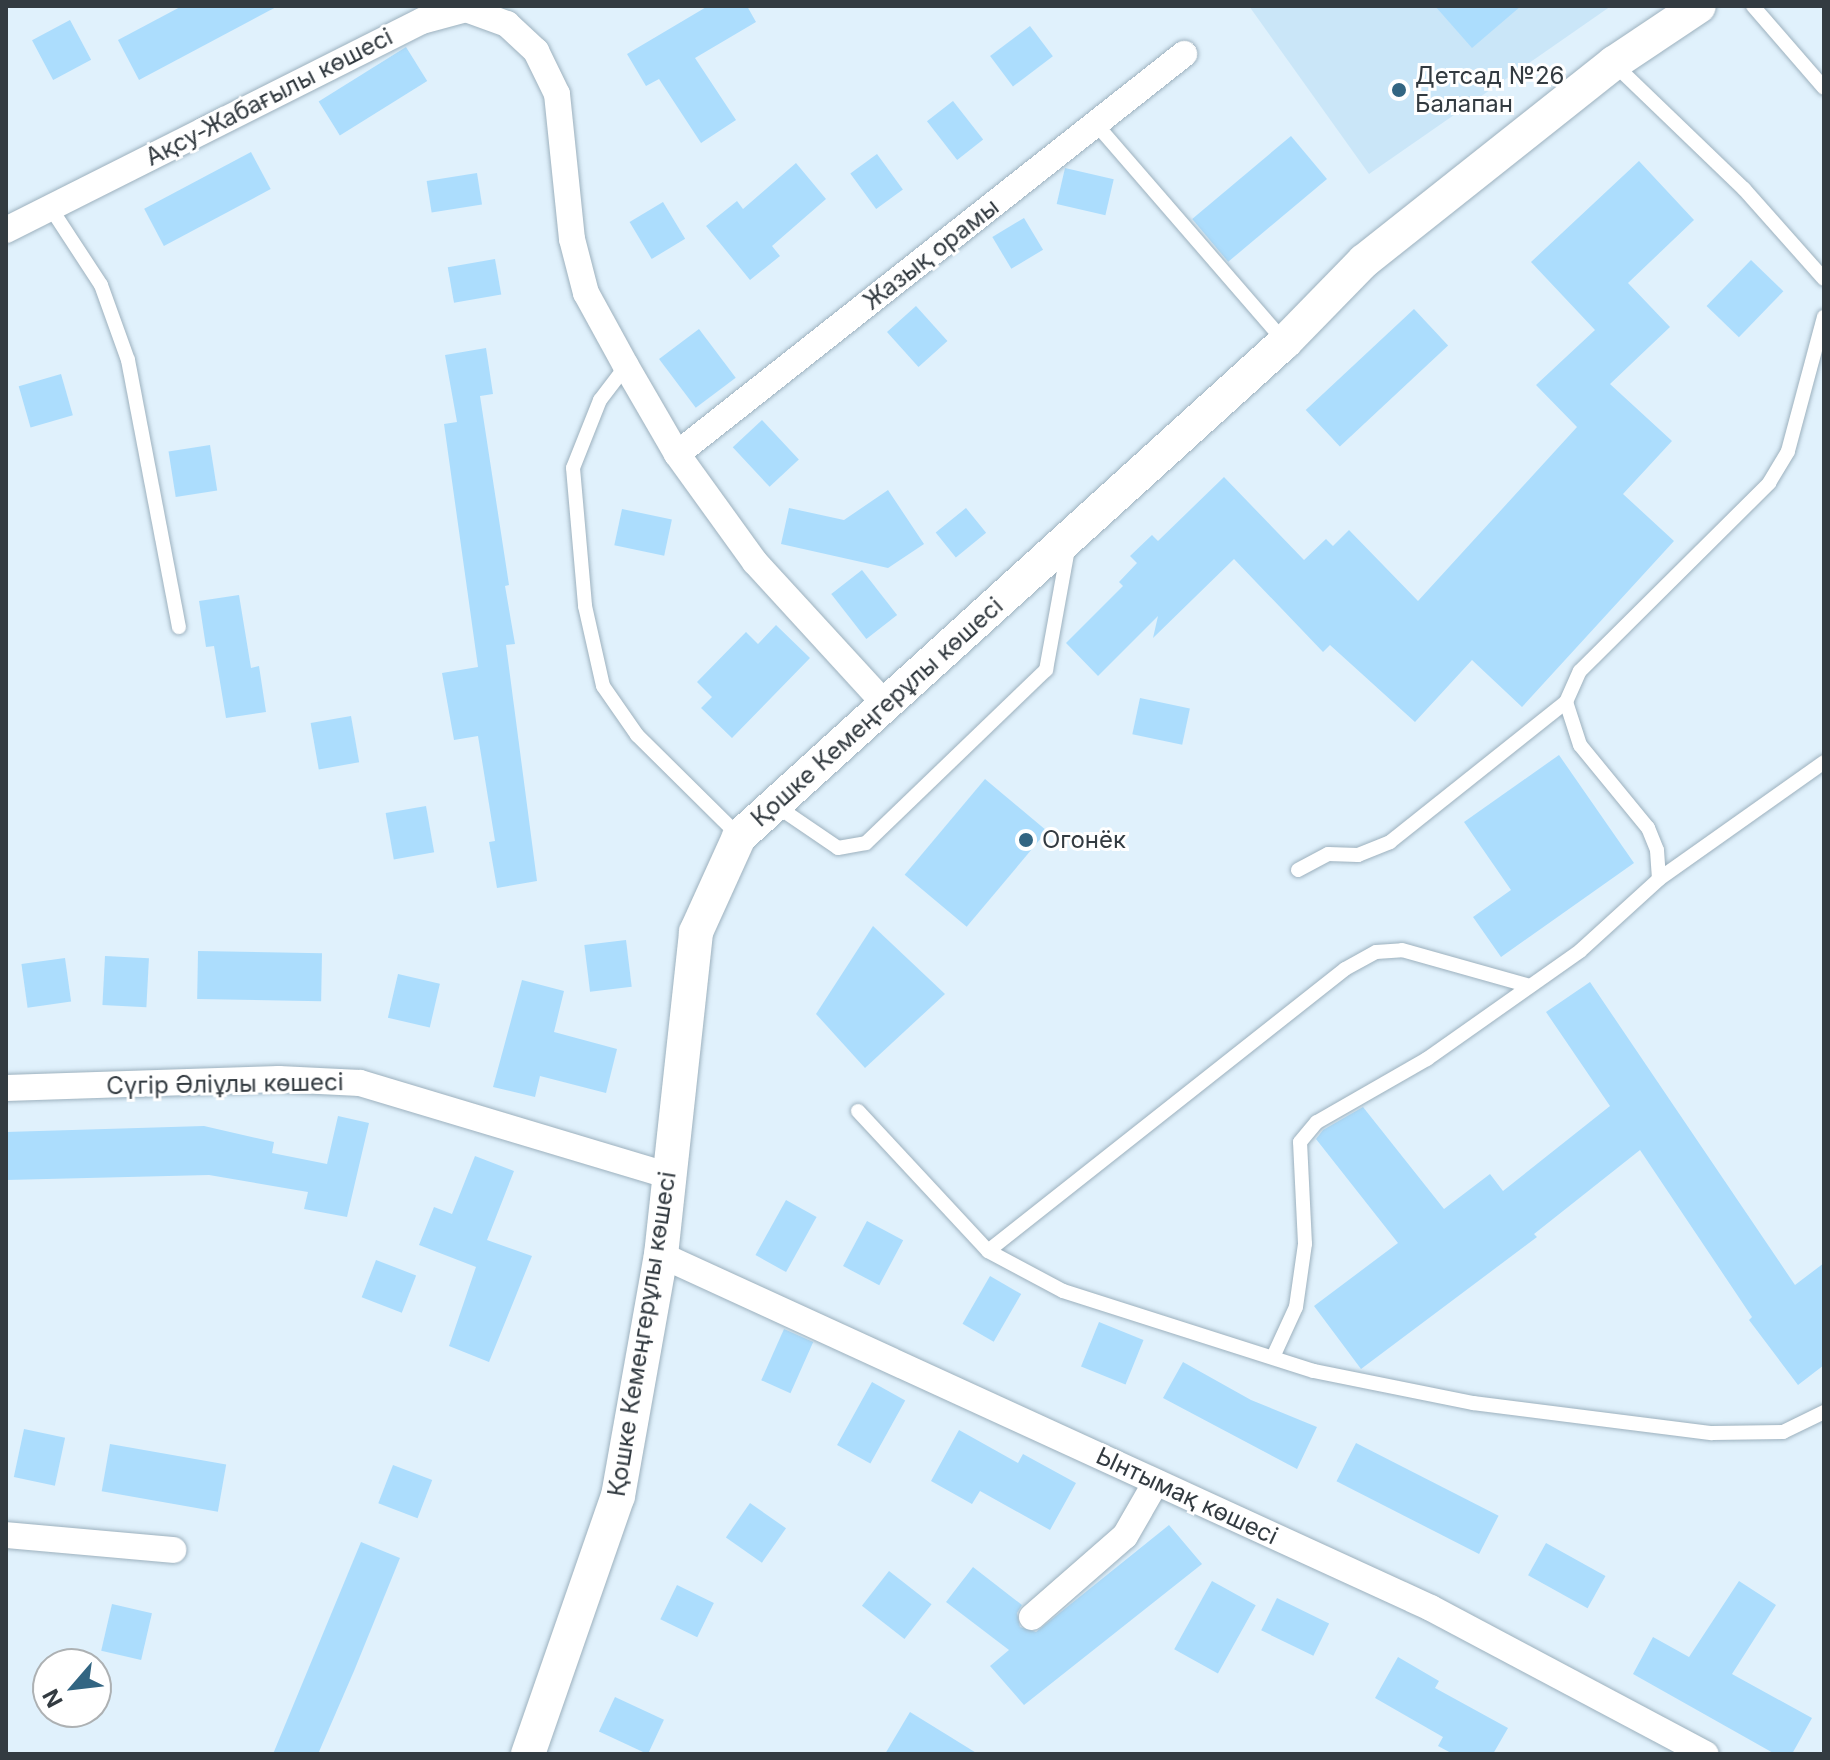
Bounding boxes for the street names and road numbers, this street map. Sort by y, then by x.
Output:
street label: Ақсу-Жабағылы көшесі [141,22,397,172]
street label: Жазық орамы [858,192,1004,316]
street label: Қошке Кемеңгерұлы көшесі [745,591,1009,833]
street label: Сүгір Әліұлы көшесі [106,1068,344,1100]
street label: Қошке Кемеңгерұлы көшесі [602,1170,682,1498]
street label: Ынтымақ көшесі [1092,1441,1282,1551]

